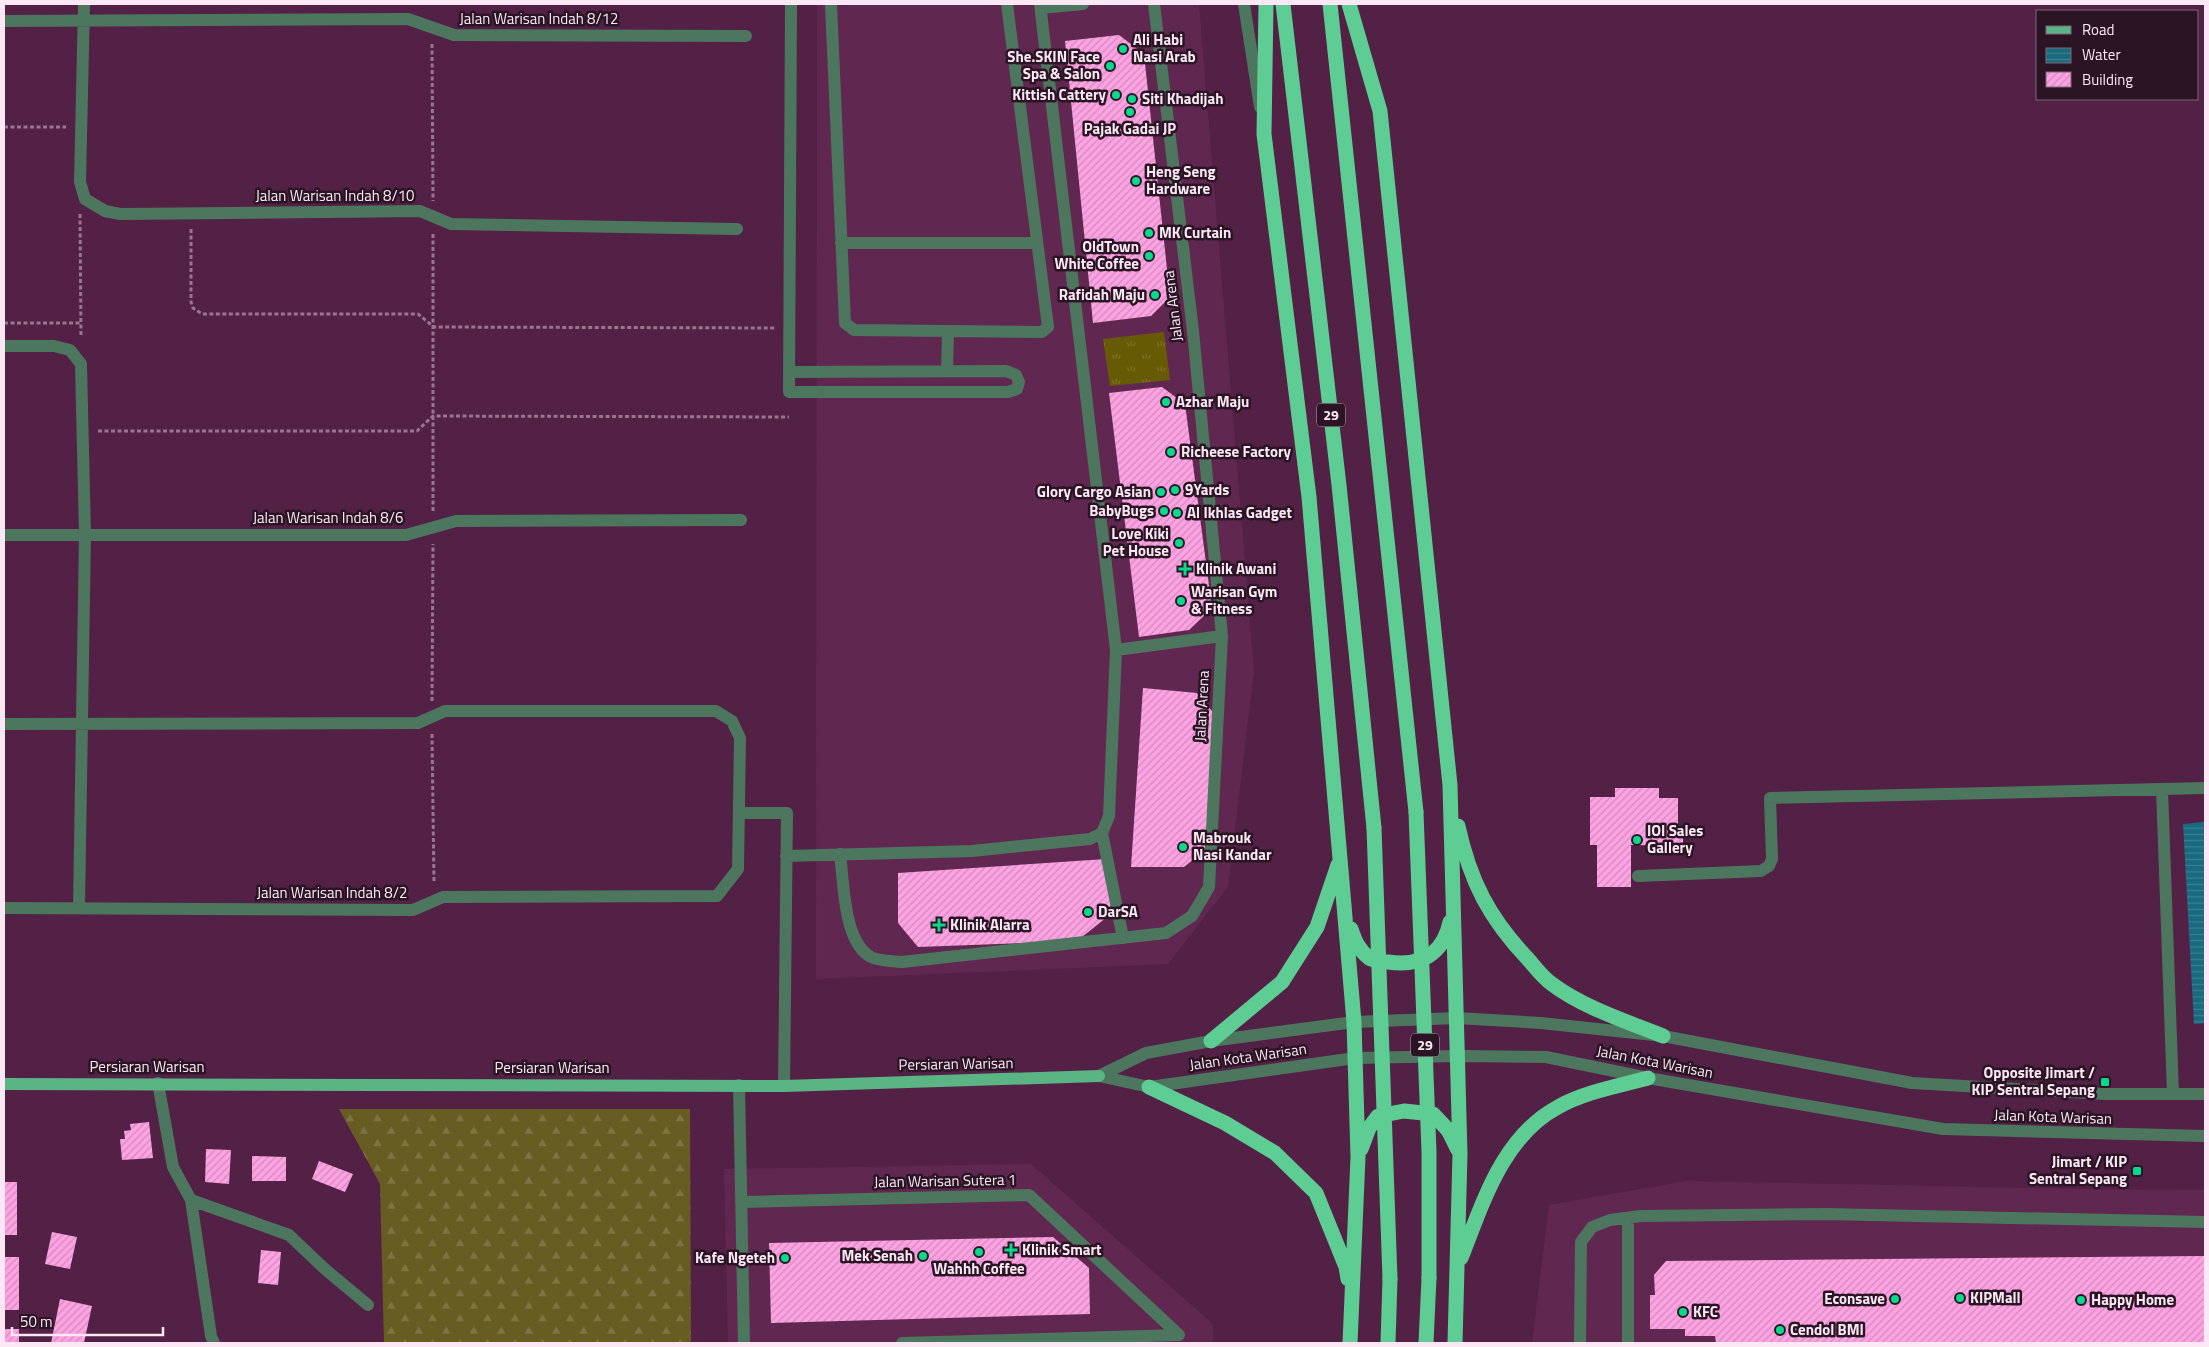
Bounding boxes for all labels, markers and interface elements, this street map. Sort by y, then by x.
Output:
street label: Jalan Warisan Indah 8/12 [459,7,619,30]
legend [2036,10,2199,100]
text: Road [2082,18,2114,41]
place label: Ali Habi Nasi Arab [1133,28,1196,68]
marker: Ali Habi Nasi Arab [1117,43,1129,55]
text: Water [2082,43,2121,66]
place label: She.SKIN Face Spa & Salon [1007,45,1100,85]
marker: She.SKIN Face Spa & Salon [1104,60,1116,72]
text: Building [2082,68,2133,91]
place label: Kittish Cattery [1012,83,1106,106]
place label: Siti Khadijah [1142,87,1223,110]
marker: Kittish Cattery [1110,89,1122,101]
marker: Siti Khadijah [1126,93,1138,105]
marker: Pajak Gadai JP [1124,106,1136,118]
place label: Pajak Gadai JP [1084,117,1176,140]
place label: Heng Seng Hardware [1146,160,1215,200]
marker: Heng Seng Hardware [1130,175,1142,187]
street label: Jalan Warisan Indah 8/10 [255,184,415,207]
place label: MK Curtain [1159,221,1231,244]
marker: MK Curtain [1143,227,1155,239]
place label: OldTown White Coffee [1055,235,1139,275]
marker: OldTown White Coffee [1143,250,1155,262]
street label: Jalan Arena [1157,269,1188,343]
place label: Rafidah Maju [1059,283,1145,306]
marker: Rafidah Maju [1149,289,1161,301]
place label: Azhar Maju [1176,390,1249,413]
marker: Azhar Maju [1160,396,1172,408]
road number: 29 [1317,404,1345,426]
place label: Richeese Factory [1181,440,1292,463]
marker: Richeese Factory [1165,446,1177,458]
place label: 9Yards [1185,478,1229,501]
place label: Glory Cargo Asian [1037,480,1151,503]
marker: 9Yards [1169,484,1181,496]
marker: Glory Cargo Asian [1155,486,1167,498]
place label: BabyBugs [1089,499,1154,522]
place label: Al Ikhlas Gadget [1187,501,1293,524]
marker: BabyBugs [1158,505,1170,517]
street label: Jalan Warisan Indah 8/6 [253,506,403,529]
marker: Al Ikhlas Gadget [1171,507,1183,519]
place label: Love Kiki Pet House [1103,522,1169,562]
marker: Love Kiki Pet House [1173,537,1185,549]
place label: Klinik Awani [1196,557,1276,580]
marker: Klinik Awani [1178,562,1192,576]
place label: Warisan Gym & Fitness [1191,580,1277,620]
marker: Warisan Gym & Fitness [1175,595,1187,607]
street label: Jalan Arena [1188,669,1215,742]
place label: IOI Sales Gallery [1647,819,1703,859]
place label: Mabrouk Nasi Kandar [1193,826,1272,866]
marker: IOI Sales Gallery [1631,834,1643,846]
marker: Mabrouk Nasi Kandar [1177,841,1189,853]
street label: Jalan Warisan Indah 8/2 [257,881,407,904]
place label: DarSA [1098,900,1138,923]
marker: DarSA [1082,906,1094,918]
place label: Klinik Alarra [950,913,1030,936]
marker: Klinik Alarra [932,918,946,932]
road number: 29 [1411,1034,1439,1056]
street label: Jalan Kota Warisan [1188,1037,1308,1076]
street label: Jalan Kota Warisan [1595,1039,1715,1084]
street label: Persiaran Warisan [898,1051,1014,1076]
street label: Persiaran Warisan [89,1055,205,1078]
street label: Persiaran Warisan [494,1056,610,1079]
place label: Opposite Jimart / KIP Sentral Sepang [1972,1061,2095,1101]
marker: Opposite Jimart / KIP Sentral Sepang [2099,1076,2111,1088]
street label: Jalan Kota Warisan [1994,1103,2112,1130]
place label: Jimart / KIP Sentral Sepang [2029,1150,2127,1190]
marker: Jimart / KIP Sentral Sepang [2131,1165,2143,1177]
street label: Jalan Warisan Sutera 1 [874,1168,1016,1193]
place label: Klinik Smart [1022,1238,1102,1261]
marker: Klinik Smart [1004,1243,1018,1257]
place label: Mek Senah [841,1244,913,1267]
place label: Kafe Ngeteh [695,1246,775,1269]
marker: Wahhh Coffee [973,1246,985,1258]
marker: Mek Senah [917,1250,929,1262]
marker: Kafe Ngeteh [779,1252,791,1264]
place label: Wahhh Coffee [933,1257,1025,1280]
place label: KIPMall [1970,1286,2021,1309]
place label: Econsave [1824,1287,1885,1310]
place label: Happy Home [2091,1288,2174,1311]
marker: KIPMall [1954,1292,1966,1304]
marker: Econsave [1889,1293,1901,1305]
marker: Happy Home [2075,1294,2087,1306]
place label: KFC [1693,1300,1718,1323]
scale bar [12,1304,164,1336]
marker: KFC [1677,1306,1689,1318]
text: 50 m [20,1310,53,1333]
place label: Cendol BMI [1790,1318,1864,1341]
marker: Cendol BMI [1774,1324,1786,1336]

